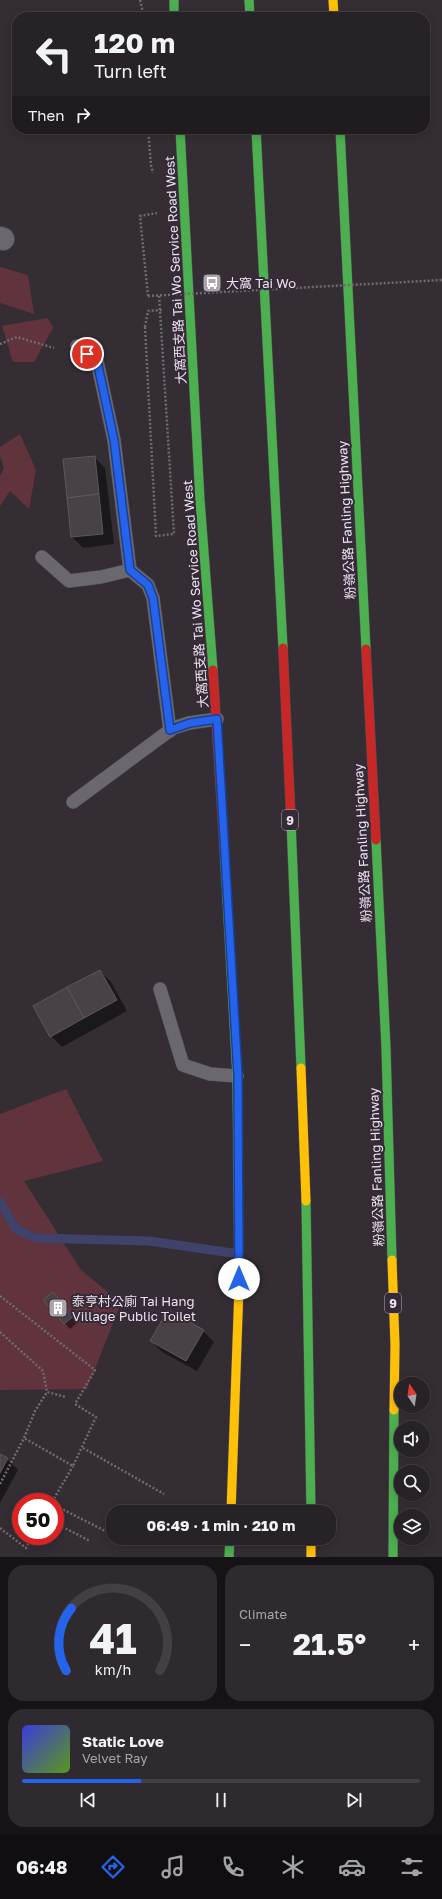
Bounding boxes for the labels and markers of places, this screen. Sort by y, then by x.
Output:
bus stop icon: 大窩 Tai Wo [201,272,223,294]
place label: 大窩 Tai Wo [226,275,296,291]
pin [70,337,104,371]
place label: 泰亨村公廁 Tai Hang Village Public Toilet [72,1293,196,1324]
building icon: 泰亨村公廁 Tai Hang Village Public Toilet [47,1297,69,1319]

